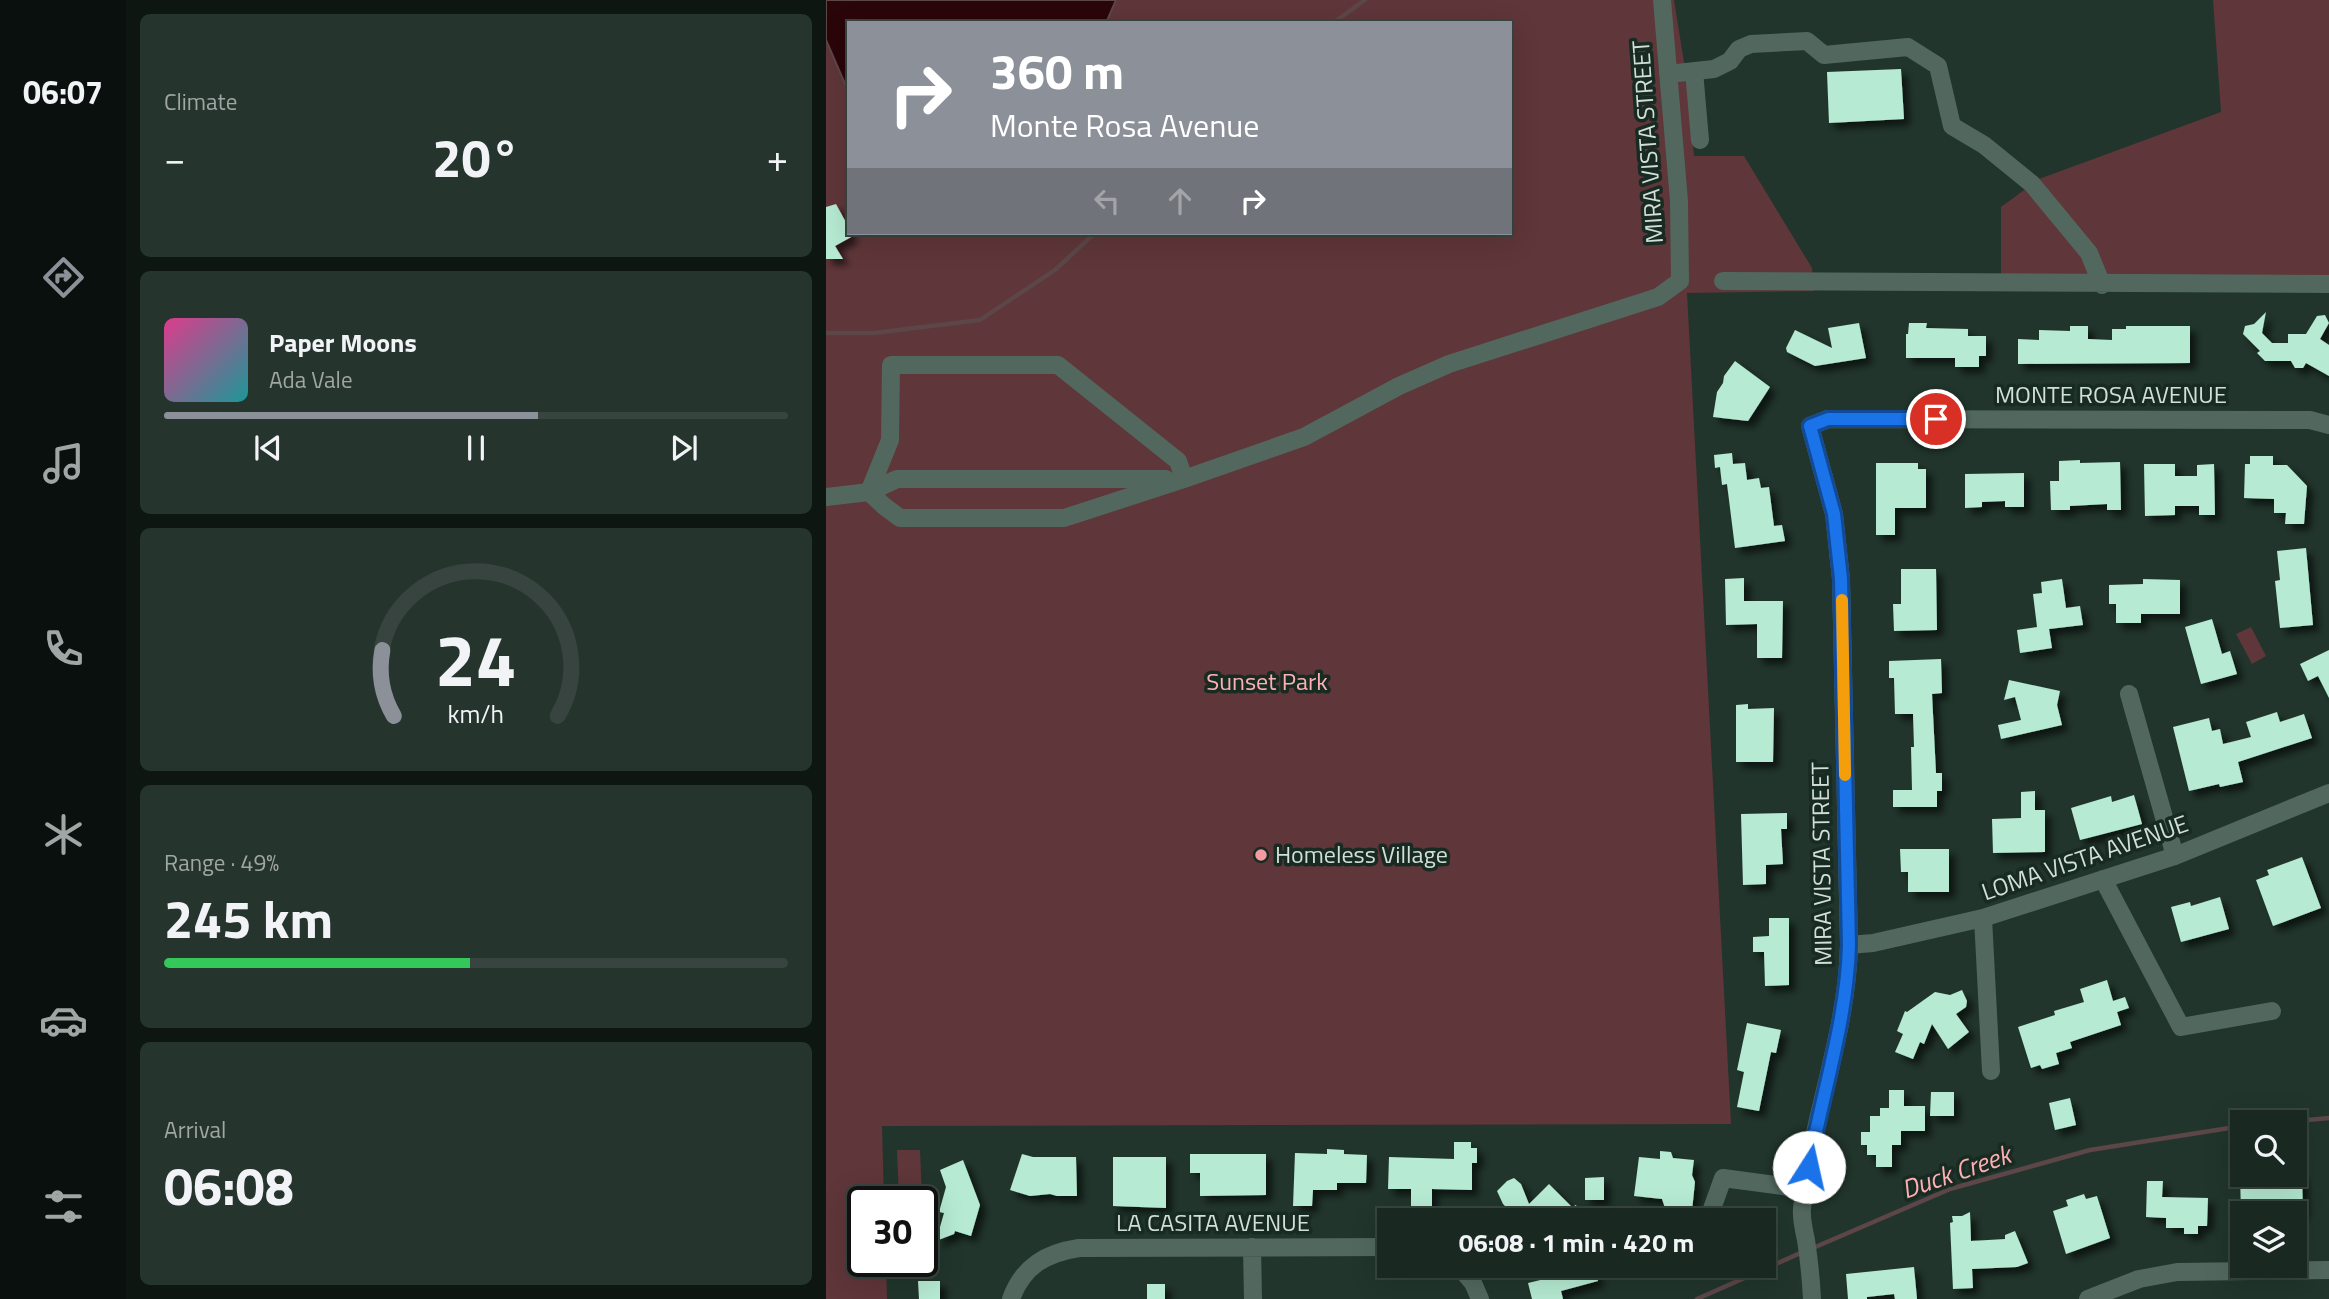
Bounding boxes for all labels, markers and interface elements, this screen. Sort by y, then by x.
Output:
text: 360 m [990,33,1124,108]
street label: MIRA VISTA STREET [1622,39,1672,245]
icon: right [875,49,966,140]
text: 06:07 [23,68,103,116]
text: Climate [164,84,237,119]
text: Monte Rosa Avenue [990,101,1260,149]
text: 20° [432,118,520,197]
text: − [164,129,185,187]
text: + [767,129,788,187]
icon: left [1088,182,1126,220]
icon: ahead [1161,182,1199,220]
icon: right [1234,182,1272,220]
icon: directions [39,253,88,302]
text: Paper Moons [269,323,417,362]
text: Ada Vale [269,362,353,397]
street label: MONTE ROSA AVENUE [1995,376,2227,412]
pin [1906,389,1966,449]
icon: arrive [1917,400,1955,438]
icon: previous [249,429,287,467]
icon: pause [457,429,495,467]
icon: next [665,429,703,467]
icon: music [39,439,88,488]
text: 24 [435,604,517,714]
icon: phone [39,624,88,673]
park label: Sunset Park [1206,663,1328,699]
text: km/h [448,694,504,732]
street label: MIRA VISTA STREET [1801,761,1841,966]
street label: LOMA VISTA AVENUE [1977,805,2193,909]
icon: climate [39,810,88,859]
place label: Homeless Village [1275,836,1448,872]
text: Range · 49% [164,845,279,880]
marker: Homeless Village [1253,847,1269,863]
text: 245 km [164,879,333,958]
icon: car [39,996,88,1045]
map controls [2230,1110,2307,1278]
button: search [2230,1110,2307,1187]
text: Arrival [164,1112,226,1147]
position arrow [1772,1130,1846,1204]
water label: Duck Creek [1896,1134,2019,1208]
text: 06:08 [164,1146,294,1225]
icon: filters [39,1182,88,1231]
speed limit sign: 30 [847,1186,938,1277]
button: layers [2230,1201,2307,1278]
street label: LA CASITA AVENUE [1116,1204,1310,1240]
text: 06:08 · 1 min · 420 m [1459,1223,1694,1262]

